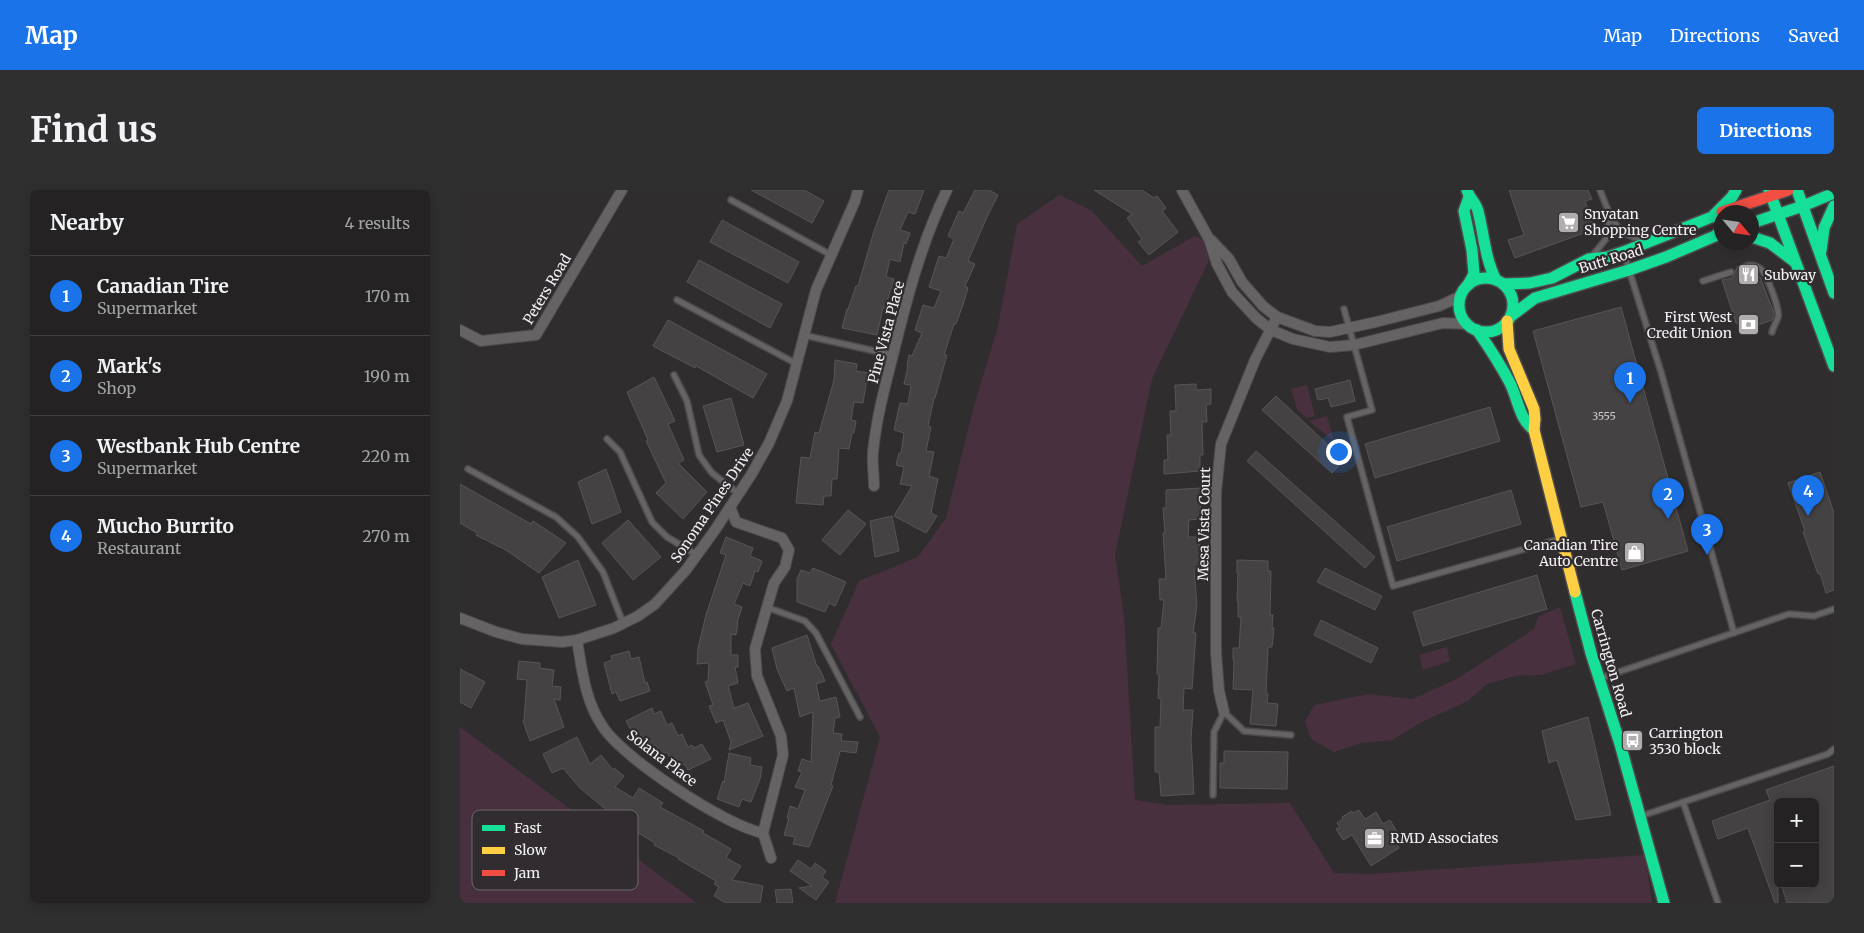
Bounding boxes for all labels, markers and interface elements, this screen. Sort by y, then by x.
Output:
text: Map [25,20,78,51]
text: Map [1604,24,1642,47]
text: Directions [1670,24,1760,47]
text: Saved [1788,24,1839,47]
button: Directions [1697,107,1834,154]
text: Find us [30,108,157,152]
place label: Snyatan Shopping Centre [1584,205,1696,239]
north arrow [1714,205,1759,250]
text: Nearby [50,209,124,236]
supermarket icon: Snyatan Shopping Centre [1556,210,1580,234]
text: 4 results [344,213,410,233]
street label: Butt Road [1577,241,1646,277]
street label: Peters Road [519,250,575,327]
restaurant icon: Subway [1736,263,1760,287]
place label: Subway [1764,266,1817,284]
text: Canadian Tire [97,274,229,298]
street label: Pine Vista Place [864,279,908,385]
text: 1 [62,286,70,306]
text: 170 m [365,286,410,306]
text: Supermarket [97,298,198,318]
place label: First West Credit Union [1647,308,1733,342]
bank icon: First West Credit Union [1736,313,1760,337]
text: Mark's [97,354,162,378]
pin: 1 [1614,362,1646,403]
text: 2 [61,366,71,386]
text: 190 m [364,366,410,386]
text: Shop [97,378,136,398]
house number: 3555 [1592,409,1616,423]
text: Westbank Hub Centre [97,434,300,458]
your location [1326,439,1352,465]
street label: Sonoma Pines Drive [667,444,757,566]
text: 3 [61,446,71,466]
text: 220 m [362,446,410,466]
text: Supermarket [97,458,198,478]
street label: Mesa Vista Court [1194,466,1214,581]
pin: 4 [1792,475,1824,516]
pin: 2 [1652,478,1684,519]
text: Mucho Burrito [97,514,234,538]
pin: 3 [1691,514,1723,555]
text: 4 [61,526,71,546]
text: 270 m [362,526,410,546]
place label: Canadian Tire Auto Centre [1524,536,1618,570]
text: Restaurant [97,538,181,558]
shop icon: Canadian Tire Auto Centre [1622,541,1646,565]
street label: Carrington Road [1587,607,1635,720]
place label: Carrington 3530 block [1649,724,1723,758]
street label: Solana Place [623,726,701,790]
bus stop icon: Carrington 3530 block [1621,729,1645,753]
map controls [1774,798,1819,888]
button: + [1774,798,1819,843]
legend [472,810,638,890]
text: Fast [514,819,542,837]
office icon: RMD Associates [1362,826,1386,850]
place label: RMD Associates [1390,829,1499,847]
text: Slow [514,841,547,859]
button: − [1774,843,1819,888]
text: Jam [513,864,540,882]

